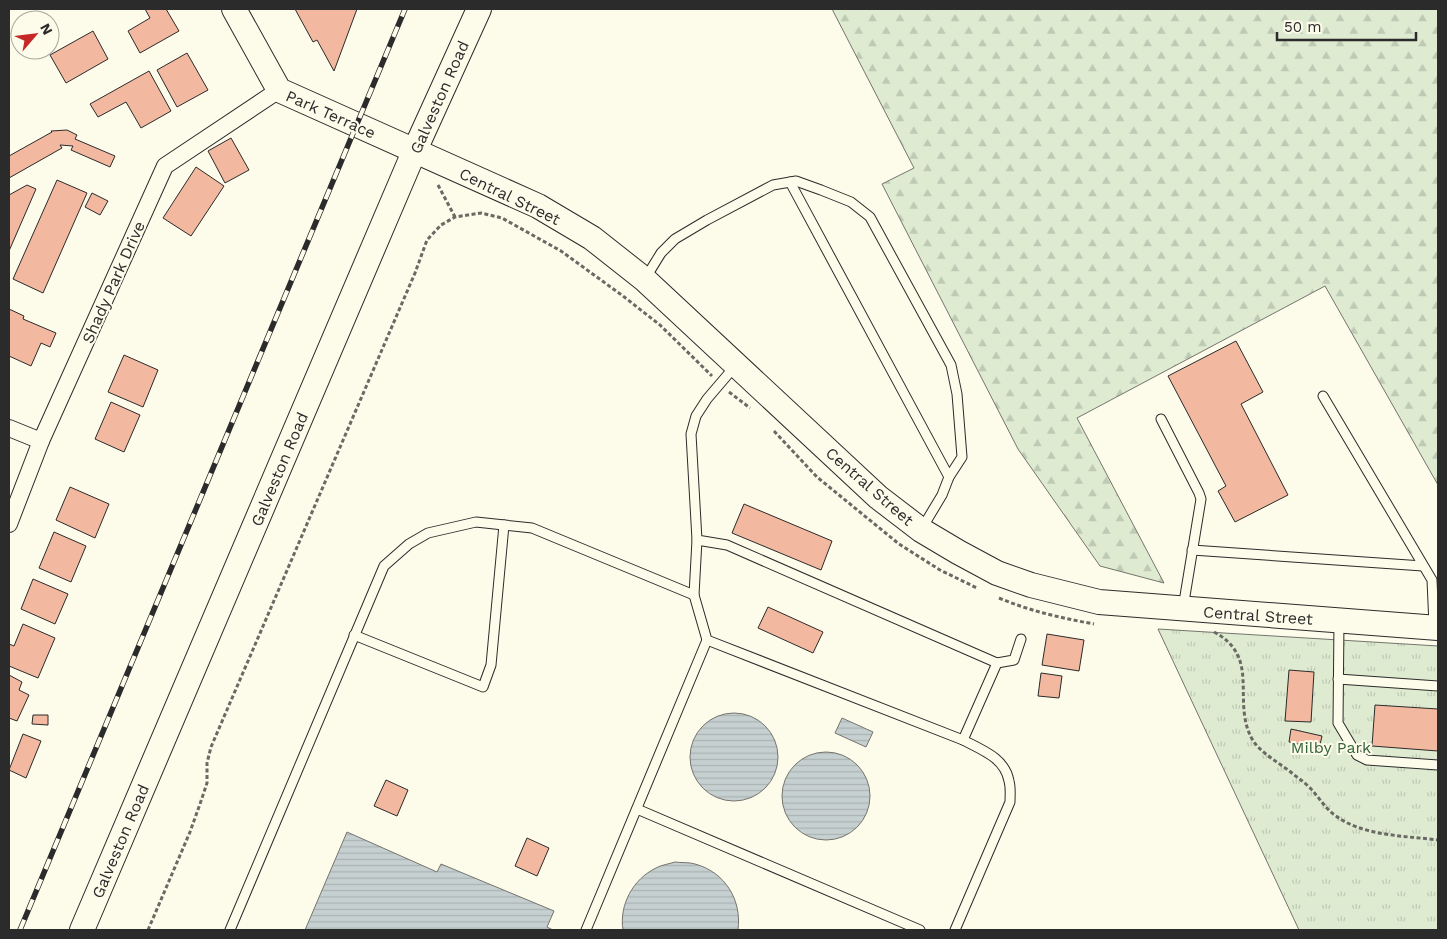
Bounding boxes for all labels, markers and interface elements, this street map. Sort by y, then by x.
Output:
north arrow [10,10,60,60]
scale bar [1277,10,1416,42]
text: 50 m [1284,18,1321,36]
text: N [37,21,56,37]
street label: Galveston Road [406,38,473,157]
street label: Park Terrace [283,86,379,143]
street label: Central Street [456,164,564,229]
street label: Shady Park Drive [78,218,149,346]
street label: Galveston Road [247,409,312,529]
street label: Central Street [822,443,918,530]
street label: Central Street [1202,602,1314,629]
park label: Milby Park [1291,738,1371,757]
street label: Galveston Road [88,781,153,901]

